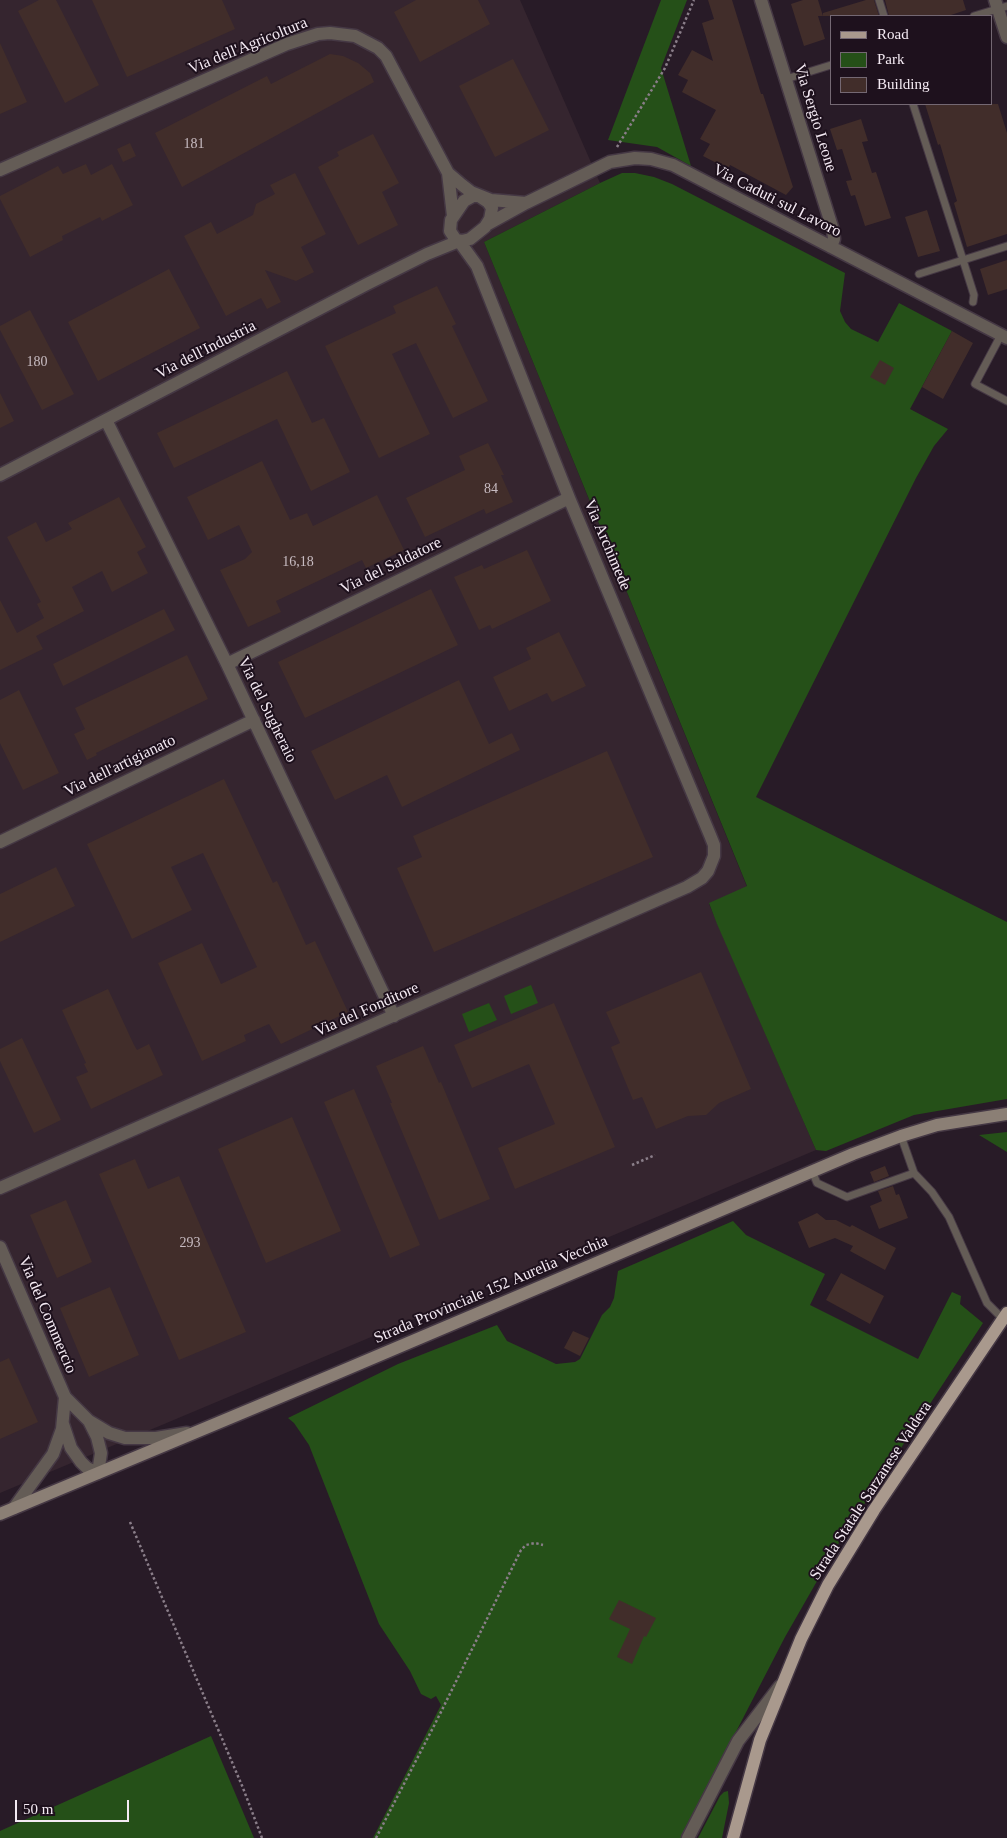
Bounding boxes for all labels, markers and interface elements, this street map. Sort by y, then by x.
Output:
street label: Via dell'Agricoltura [186,13,310,79]
legend [830,15,992,105]
text: Road [877,26,909,42]
text: Park [877,51,905,67]
street label: Via Sergio Leone [790,62,840,174]
text: Building [877,76,930,92]
house number: 181 [183,136,204,152]
street label: Via Caduti sul Lavoro [710,160,844,242]
street label: Via dell'Industria [153,317,259,383]
house number: 180 [27,354,48,370]
house number: 84 [484,481,498,497]
street label: Via Archimede [579,497,635,593]
street label: Via del Saldatore [337,533,445,599]
house number: 16,18 [282,554,314,570]
street label: Via del Sugheraio [233,654,301,766]
street label: Via dell'artigianato [61,731,179,801]
street label: Via del Fonditore [312,978,422,1042]
street label: Strada Provinciale 152 Aurelia Vecchia [371,1232,611,1348]
house number: 293 [180,1235,200,1251]
street label: Via del Commercio [14,1254,80,1376]
street label: Strada Statale Sarzanese Valdera [806,1398,936,1584]
scale bar [18,1790,131,1822]
text: 50 m [23,1801,53,1817]

